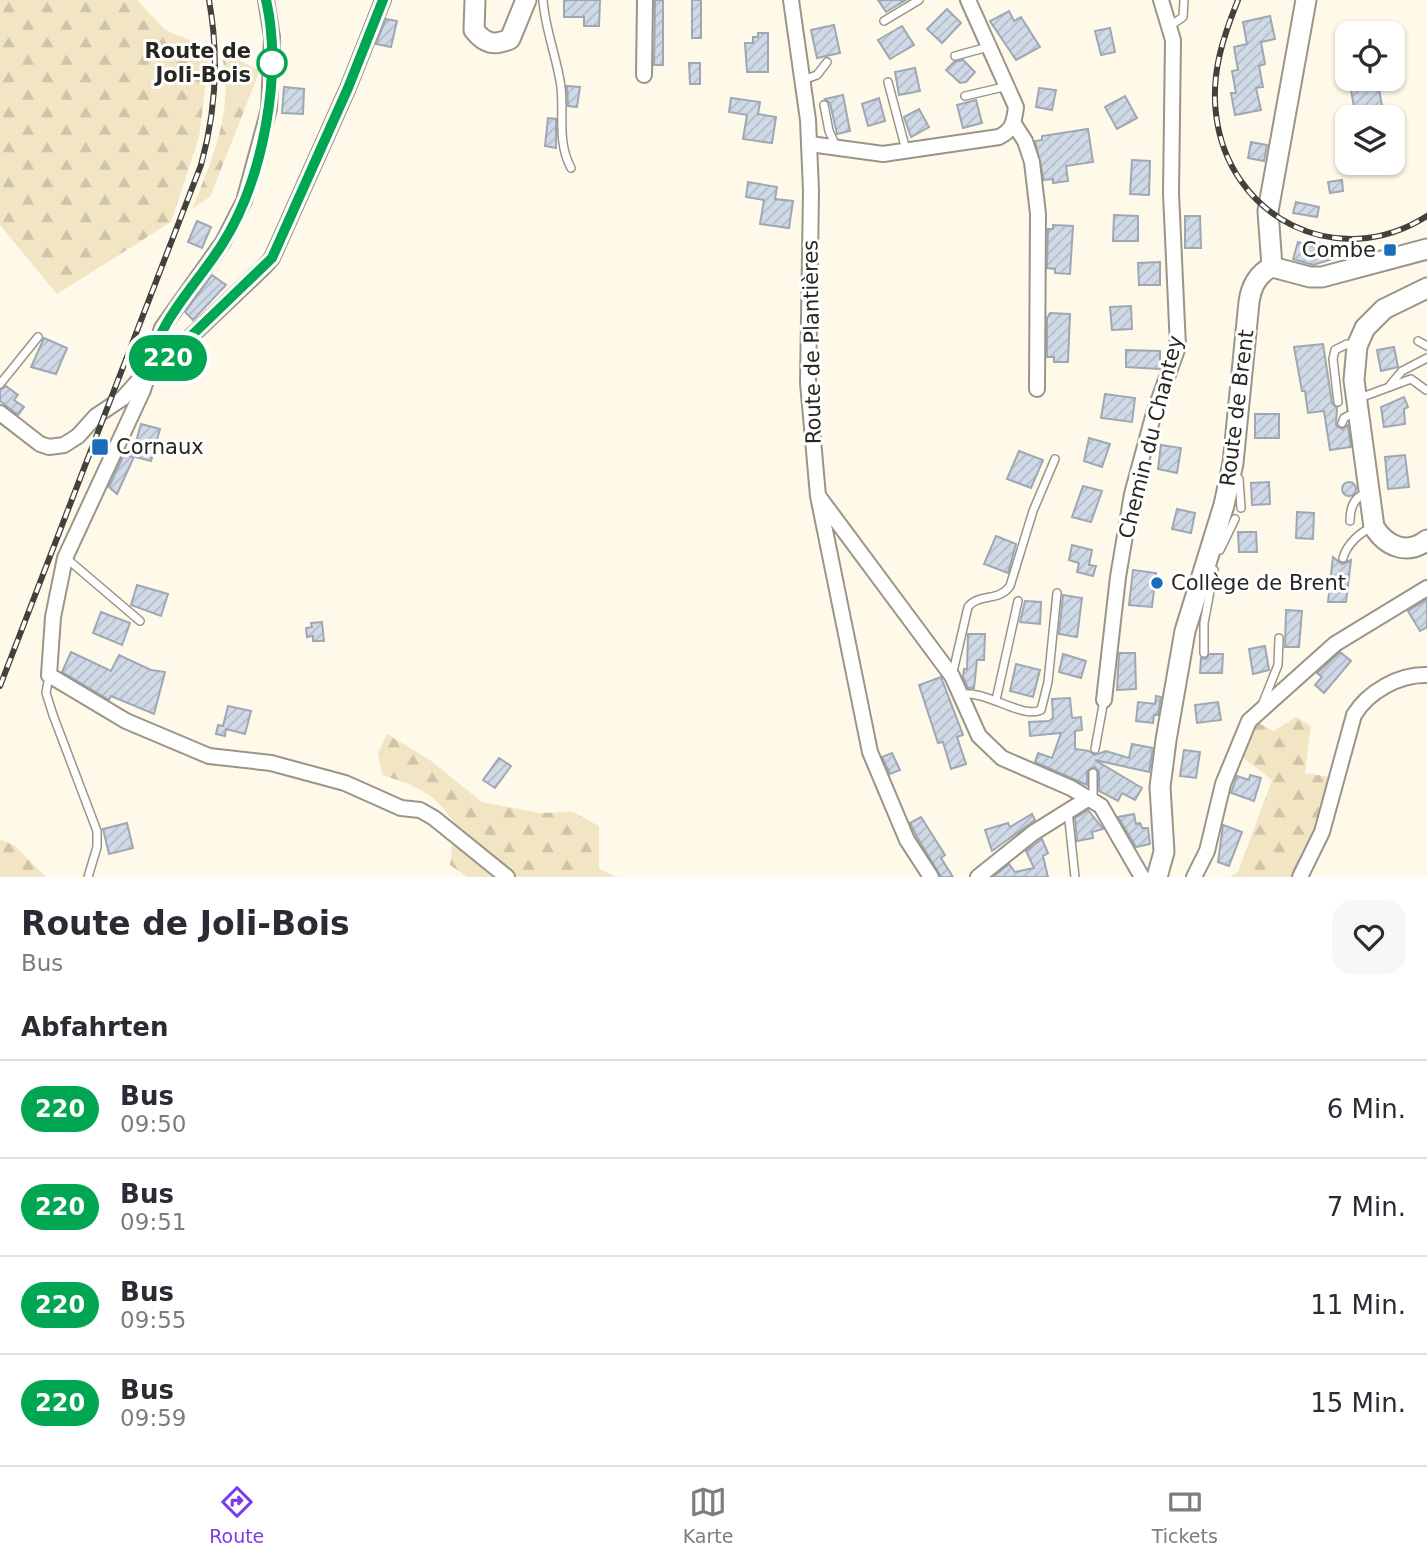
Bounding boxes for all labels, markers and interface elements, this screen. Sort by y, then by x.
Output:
map controls [1335,21,1405,175]
button: locate [1335,21,1405,91]
place label: Route de Joli-Bois [145,39,251,87]
marker: Route de Joli-Bois [257,48,287,78]
button: layers [1335,105,1405,175]
place label: Combe [1302,238,1376,262]
street label: Route de Plantières [798,240,826,444]
marker: Combe [1382,242,1398,258]
street label: Route de Brent [1215,328,1259,488]
street label: Chemin du Chantey [1114,333,1188,541]
line badge: 220 [128,335,208,381]
text: 220 [143,344,193,372]
place label: Cornaux [116,435,204,459]
marker: Cornaux [90,437,110,457]
place label: Collège de Brent [1171,571,1346,595]
marker: Collège de Brent [1149,575,1165,591]
button: heart [1332,900,1406,974]
text: Route de Joli-Bois [21,904,350,943]
text: Bus [21,950,63,976]
text: Abfahrten [21,1012,169,1042]
text: Bus [120,1081,174,1111]
text: 6 Min. [1327,1094,1406,1124]
text: 220 [35,1095,85,1123]
text: 09:50 [120,1111,186,1137]
text: Bus [120,1179,174,1209]
text: 7 Min. [1327,1192,1406,1222]
text: 220 [35,1193,85,1221]
text: 09:51 [120,1209,186,1235]
text: Bus [120,1277,174,1307]
text: 11 Min. [1310,1290,1406,1320]
text: 220 [35,1291,85,1319]
text: 09:55 [120,1307,186,1333]
text: Bus [120,1375,174,1405]
text: 15 Min. [1310,1388,1406,1418]
text: 220 [35,1389,85,1417]
text: 09:59 [120,1405,186,1431]
tab: Route [209,1483,264,1547]
tab: Karte [683,1483,733,1547]
tab: Tickets [1152,1483,1218,1547]

